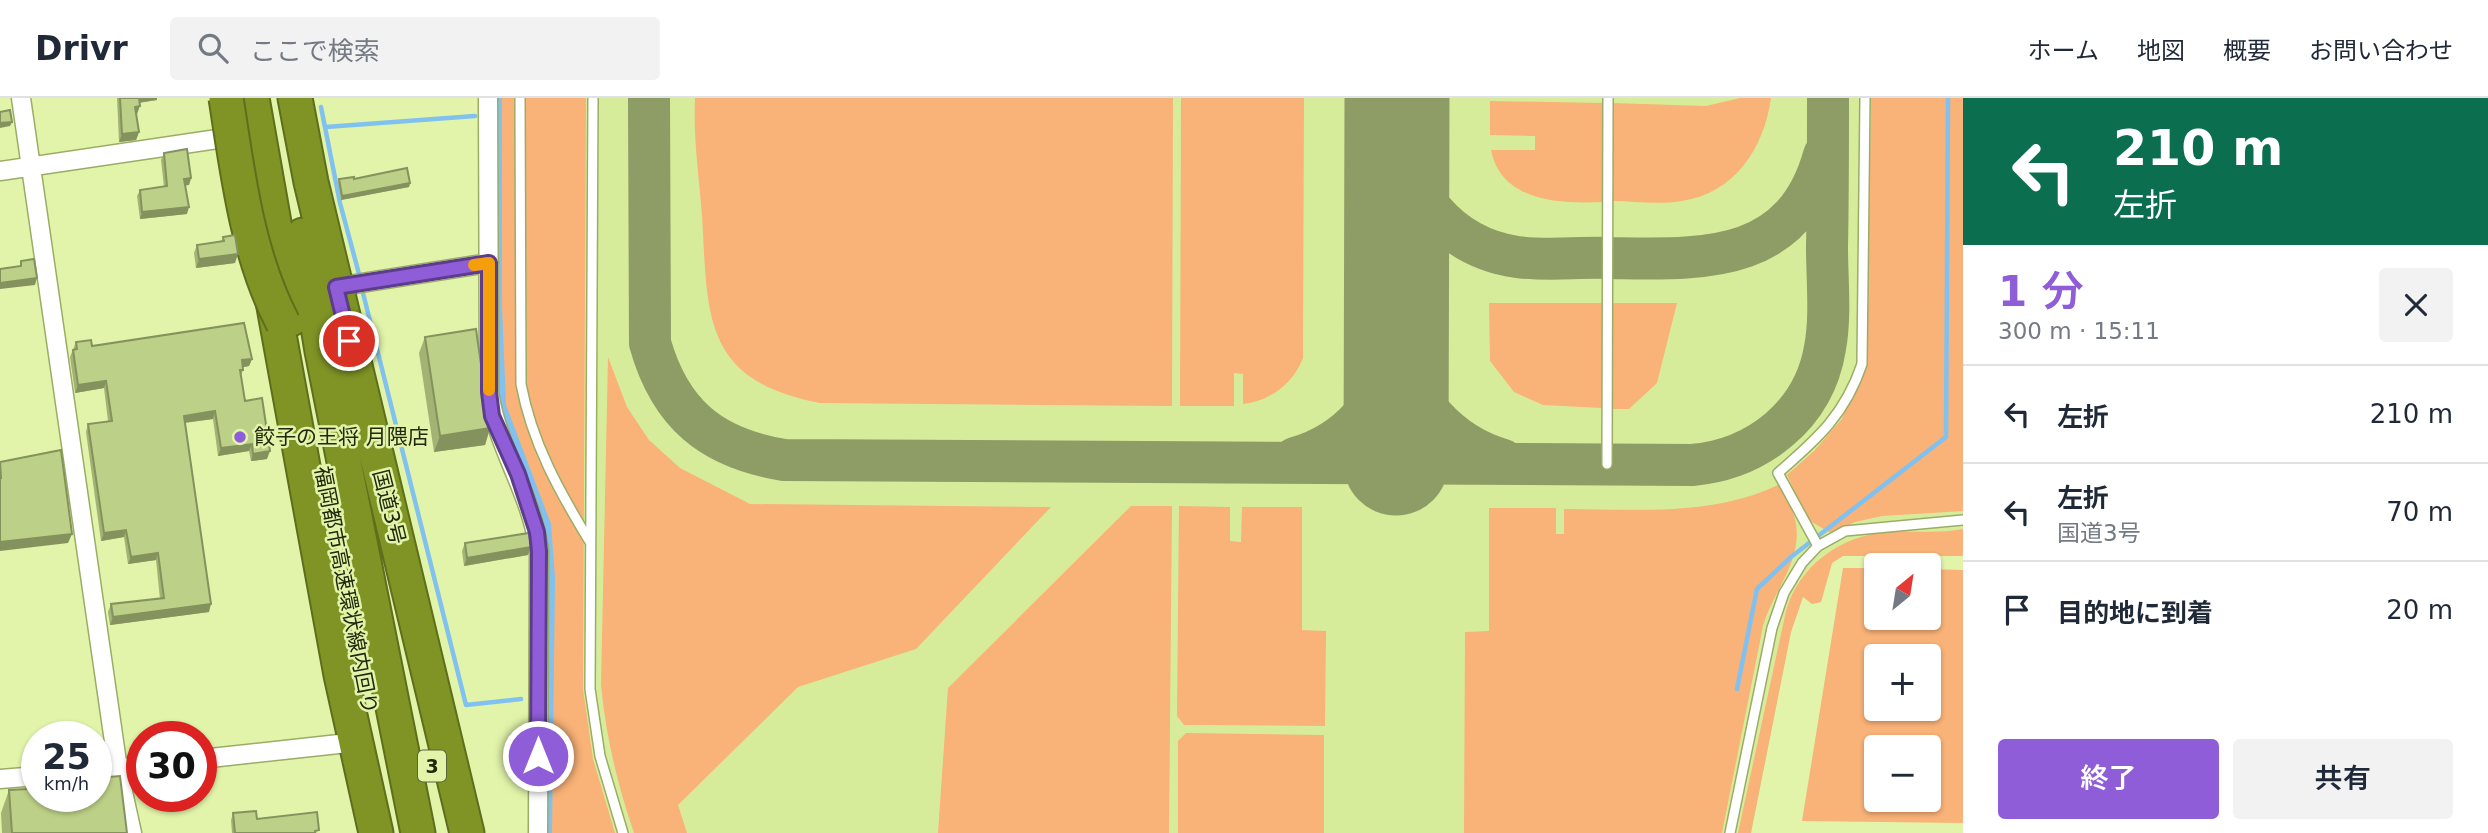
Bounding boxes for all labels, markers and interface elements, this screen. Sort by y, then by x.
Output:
search box [170,17,660,80]
text: Drivr [35,29,128,68]
icon: search [194,29,232,67]
text: ここで検索 [250,36,380,66]
text: ホーム [2028,37,2099,65]
text: 地図 [2137,37,2185,65]
text: 概要 [2223,37,2271,65]
text: お問い合わせ [2309,37,2453,65]
text: 210 m [2113,120,2283,177]
icon: left [1998,126,2089,217]
text: 左折 [2113,186,2177,224]
text: 1 分 [1998,267,2084,316]
button: close [2379,268,2453,342]
pin [319,311,379,371]
text: 300 m · 15:11 [1998,318,2160,344]
icon: arrive [330,322,368,360]
icon: left [1998,395,2036,433]
text: 210 m [2370,399,2453,429]
text: 左折 [2057,402,2109,432]
place label: 餃子の王将 月隈店 [254,425,429,449]
marker: 餃子の王将 月隈店 [232,429,248,445]
street label: 福岡都市高速環状線内回り [310,464,382,716]
street label: 国道3号 [368,467,410,547]
text: 左折 [2057,483,2109,513]
icon: left [1998,493,2036,531]
text: 70 m [2386,497,2453,527]
text: 国道3号 [2057,520,2141,546]
north arrow [1864,553,1941,630]
map controls [1864,553,1941,812]
icon: arrive [1998,591,2036,629]
text: 20 m [2386,595,2453,625]
text: 目的地に到着 [2057,598,2213,628]
button: + [1864,644,1941,721]
position arrow [501,719,575,793]
speed limit sign: 30 [126,721,217,812]
button: − [1864,735,1941,812]
text: 25 [42,737,91,777]
button: 終了 [1998,739,2219,819]
button: 共有 [2233,739,2453,819]
road number: 3 [418,750,446,782]
text: km/h [44,773,89,794]

